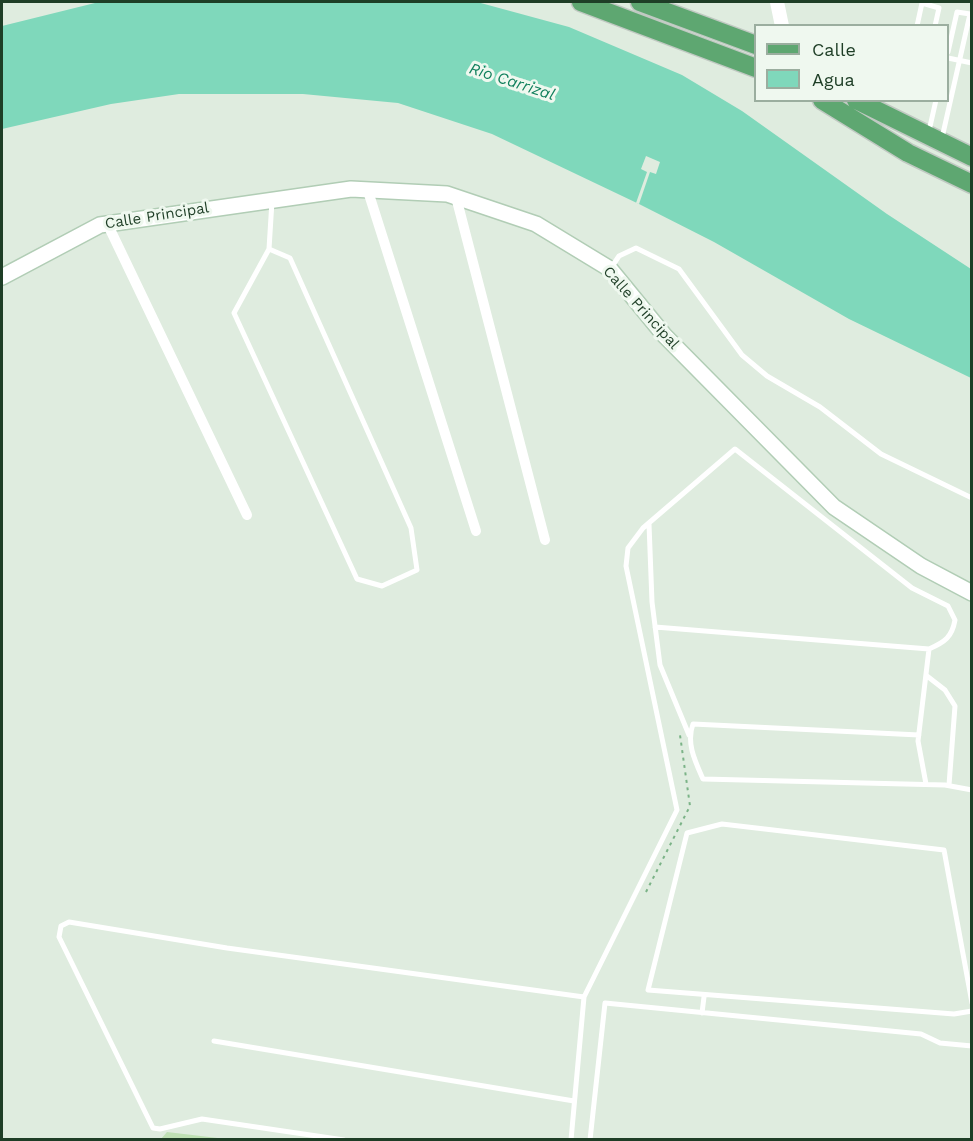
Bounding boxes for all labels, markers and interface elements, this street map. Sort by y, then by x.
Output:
legend [754,24,949,102]
text: Calle [812,39,856,60]
water label: Rio Carrizal [467,59,557,105]
text: Agua [812,69,855,90]
street label: Calle Principal [104,199,210,233]
street label: Calle Principal [599,263,683,353]

